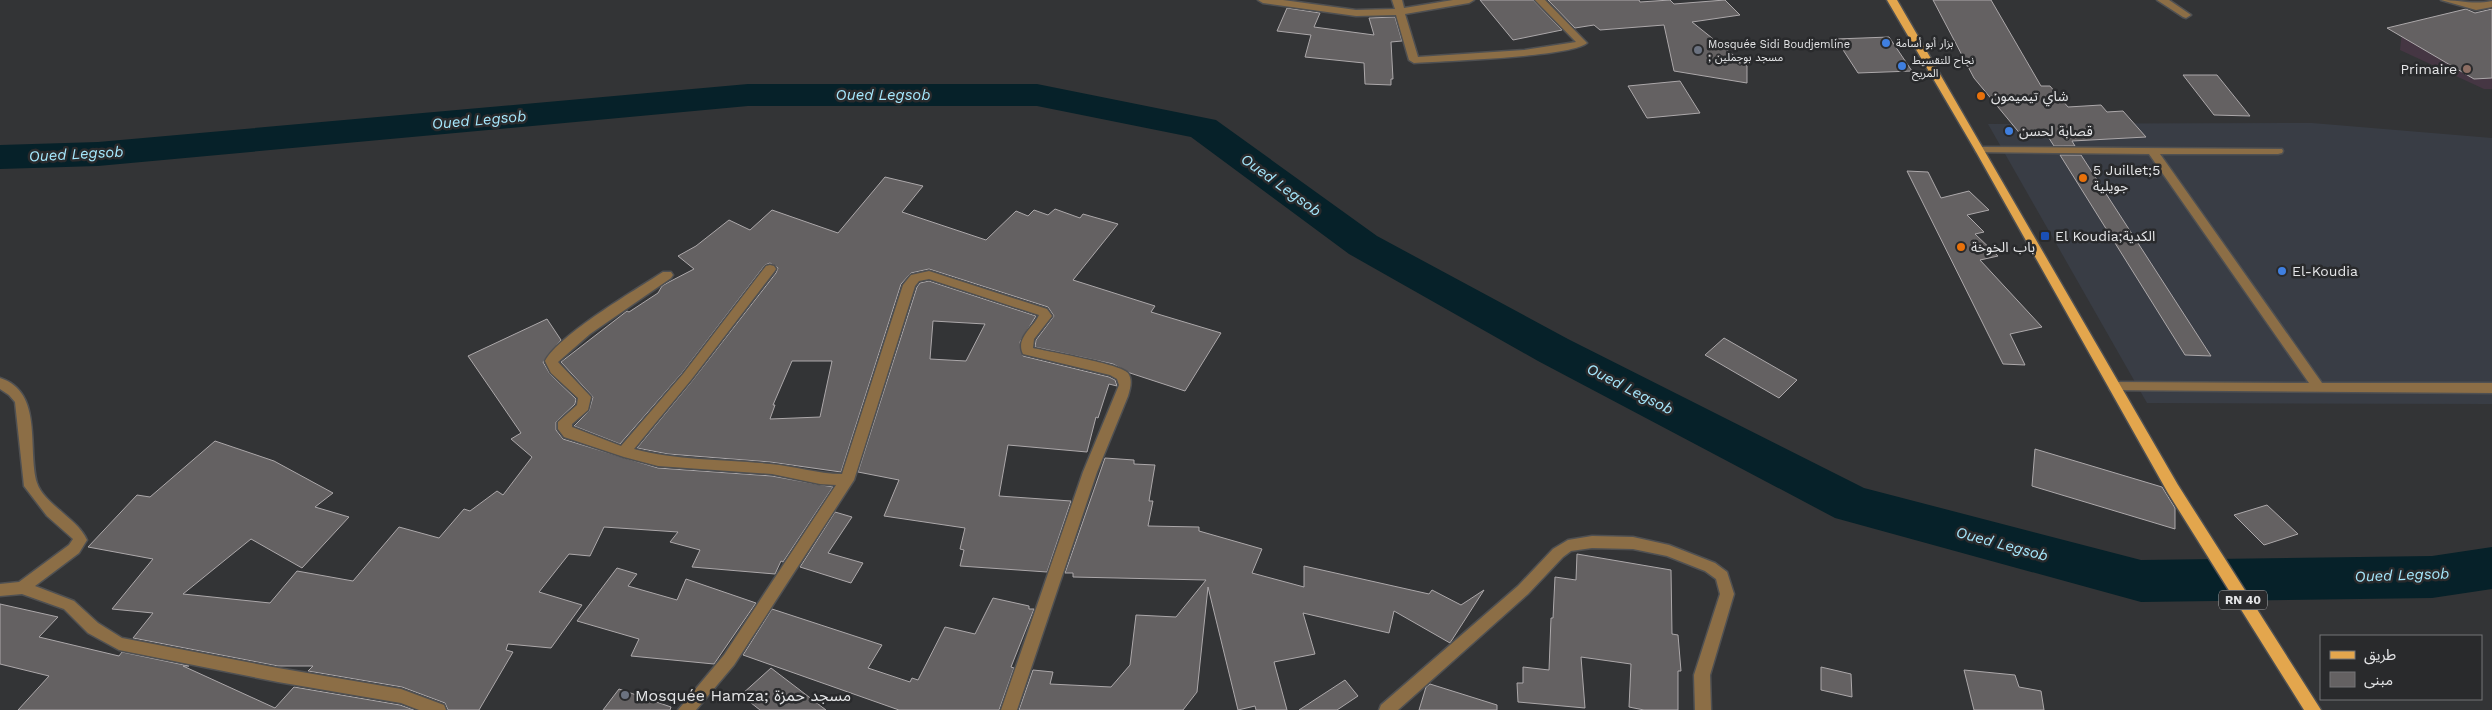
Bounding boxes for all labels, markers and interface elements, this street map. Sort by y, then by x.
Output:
marker: بزار أبو أسامة [1880,37,1892,49]
place label: بزار أبو أسامة [1896,37,1954,50]
place label: Mosquée Sidi Boudjemline ; مسجد بوجملين [1708,38,1850,64]
marker: Mosquée Sidi Boudjemline ; مسجد بوجملين [1692,44,1704,56]
place label: نجاح للتقسيط المريح [1912,54,1974,81]
marker: نجاح للتقسيط المريح [1896,60,1908,72]
place label: Primaire [2400,61,2457,77]
marker: Primaire [2461,63,2473,75]
water label: Oued Legsob [836,86,930,104]
place label: شاي تيميمون [1991,88,2068,107]
marker: شاي تيميمون [1975,90,1987,102]
water label: Oued Legsob [431,107,527,133]
place label: قصابة لحسن [2019,123,2093,140]
marker: قصابة لحسن [2003,125,2015,137]
water label: Oued Legsob [28,143,124,165]
water label: Oued Legsob [1237,150,1325,220]
place label: 5 Juillet;5 جويلية [2093,162,2160,195]
marker: 5 Juillet;5 جويلية [2077,172,2089,184]
place label: El Koudia;الكدية [2055,228,2155,244]
marker: El Koudia;الكدية [2039,230,2051,242]
place label: باب الخوخة [1971,239,2035,256]
marker: باب الخوخة [1955,241,1967,253]
place label: El-Koudia [2292,263,2358,279]
marker: El-Koudia [2276,265,2288,277]
water label: Oued Legsob [1584,359,1676,419]
water label: Oued Legsob [1954,523,2050,565]
water label: Oued Legsob [2354,564,2450,586]
road number: RN 40 [2219,590,2267,610]
legend [2320,635,2482,700]
text: طريق [2364,646,2396,665]
text: مبنى [2364,671,2393,689]
place label: Mosquée Hamza; مسجد حمزة [635,686,851,705]
marker: Mosquée Hamza; مسجد حمزة [619,689,631,701]

